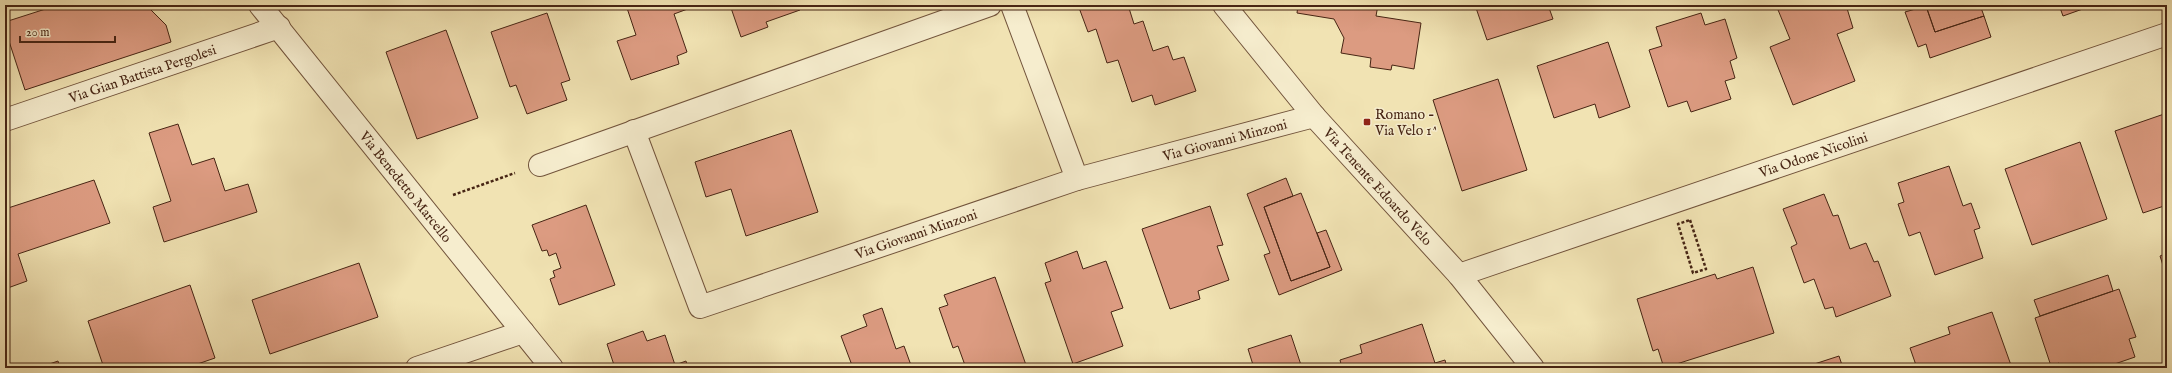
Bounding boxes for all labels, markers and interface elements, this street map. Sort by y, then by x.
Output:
scale bar [20,18,115,44]
text: 20 m [26,25,49,40]
street label: Via Gian Battista Pergolesi [66,41,219,108]
place label: Romano - Via Velo 1^ [1374,106,1438,140]
street label: Via Giovanni Minzoni [1160,116,1289,166]
marker: Romano - Via Velo 1^ [1362,117,1372,127]
street label: Via Tenente Edoardo Velo [1318,124,1436,250]
street label: Via Benedetto Marcello [354,127,456,247]
street label: Via Odone Nicolini [1756,129,1870,183]
street label: Via Giovanni Minzoni [852,205,980,264]

